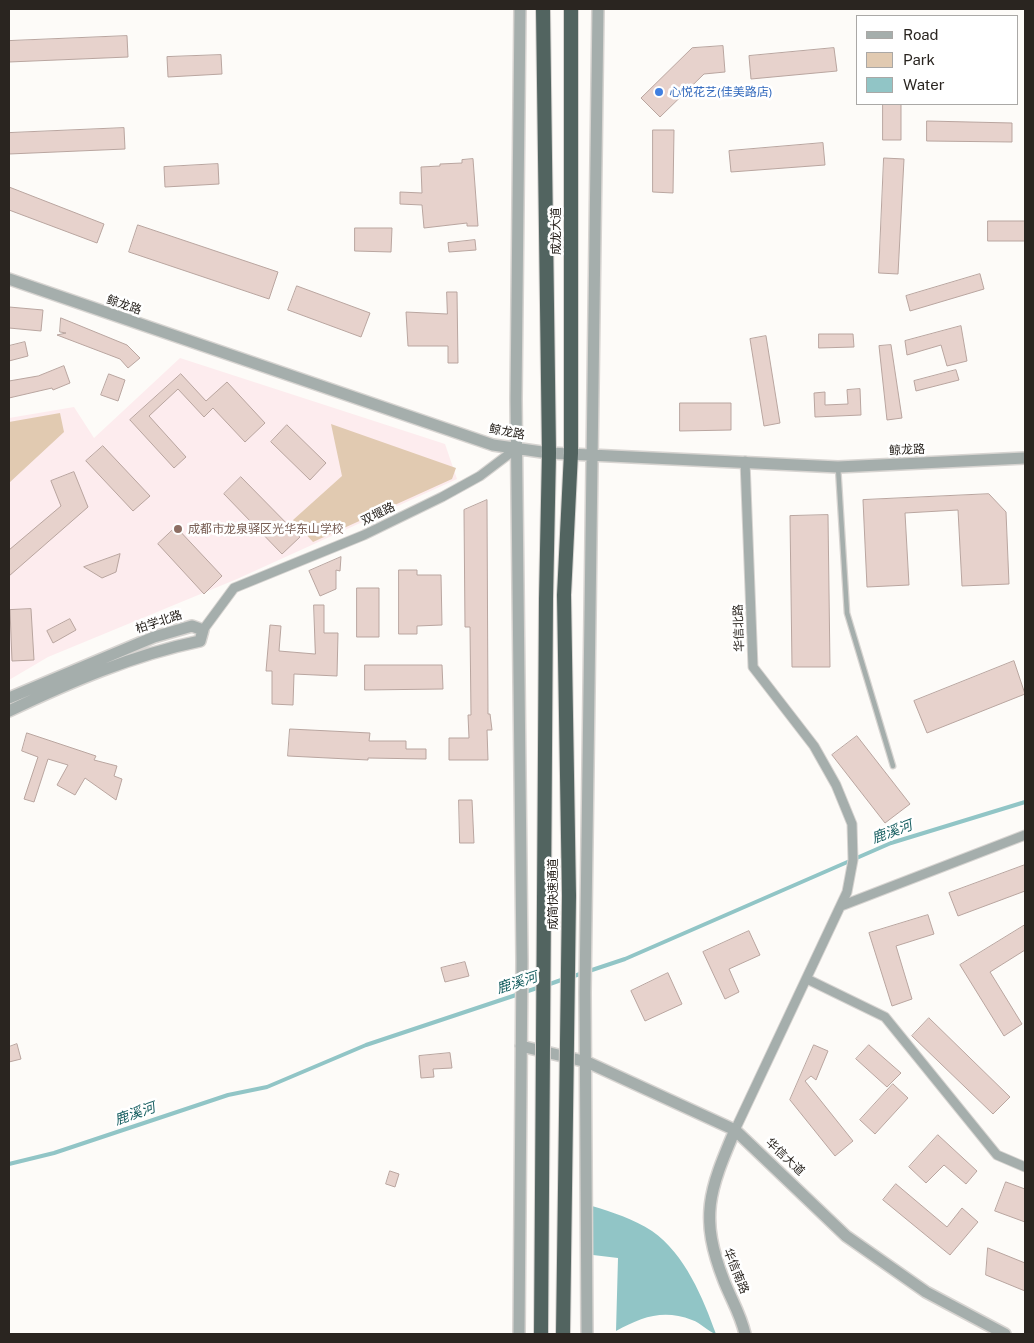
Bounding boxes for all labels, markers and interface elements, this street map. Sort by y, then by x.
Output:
legend [856,15,1019,105]
text: Road [903,26,939,43]
text: Park [903,51,935,68]
text: Water [903,76,945,93]
place label: 心悦花艺(佳美路店) [669,85,772,99]
marker: 心悦花艺(佳美路店) [653,86,665,98]
street label: 成龙大道 [549,207,563,255]
street label: 鲸龙路 [105,292,143,318]
street label: 鲸龙路 [488,421,526,443]
street label: 鲸龙路 [889,442,925,458]
street label: 双堰路 [359,500,397,528]
place label: 成都市龙泉驿区光华东山学校 [188,522,344,536]
marker: 成都市龙泉驿区光华东山学校 [172,523,184,535]
street label: 华信北路 [731,604,747,652]
street label: 柏学北路 [134,608,184,636]
water label: 鹿溪河 [869,817,915,847]
street label: 成简快速通道 [546,858,560,930]
water label: 鹿溪河 [494,969,540,997]
water label: 鹿溪河 [112,1099,158,1129]
street label: 华信大道 [763,1135,807,1179]
street label: 华信南路 [720,1246,752,1296]

